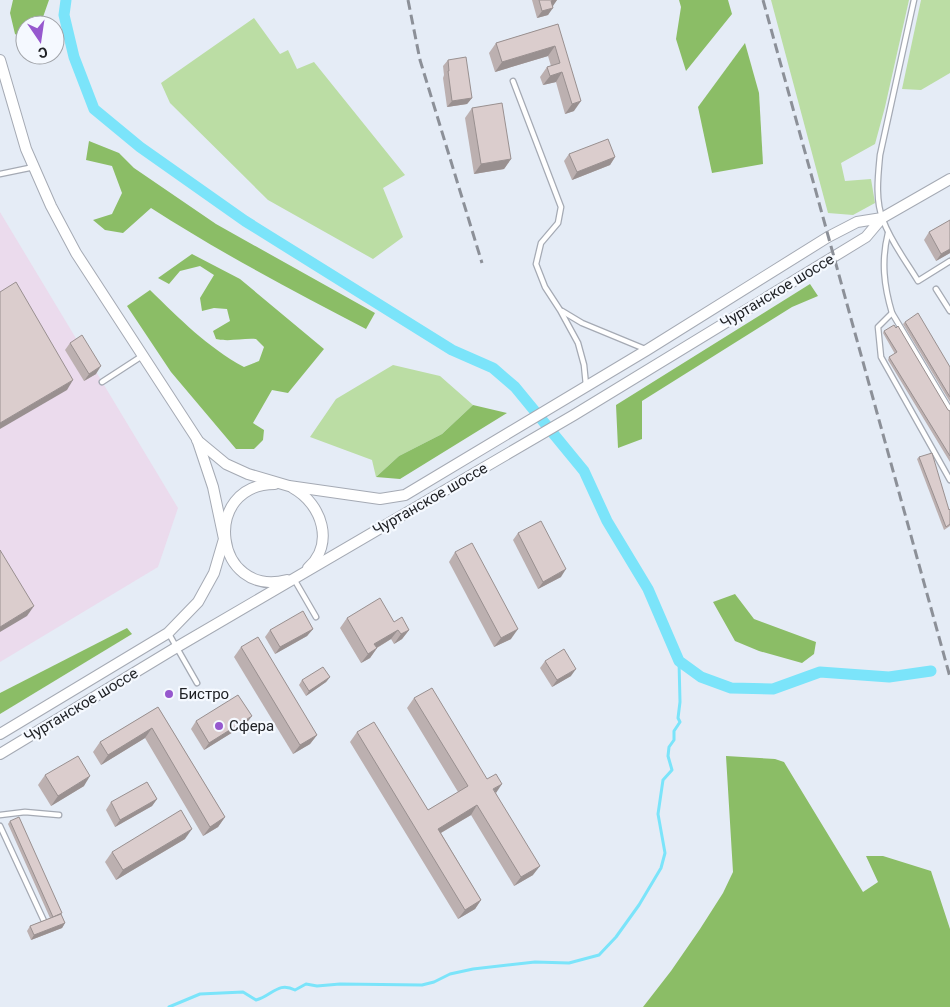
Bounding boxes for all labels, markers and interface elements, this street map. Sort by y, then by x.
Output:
north arrow [15,15,65,65]
text: С [37,44,49,61]
street label: Чуртанское шоссе [717,250,837,332]
street label: Чуртанское шоссе [369,459,491,539]
street label: Чуртанское шоссе [21,664,141,746]
place label: Бистро [179,685,229,703]
marker: Бистро [163,688,175,700]
place label: Сфера [229,717,274,735]
marker: Сфера [213,720,225,732]

